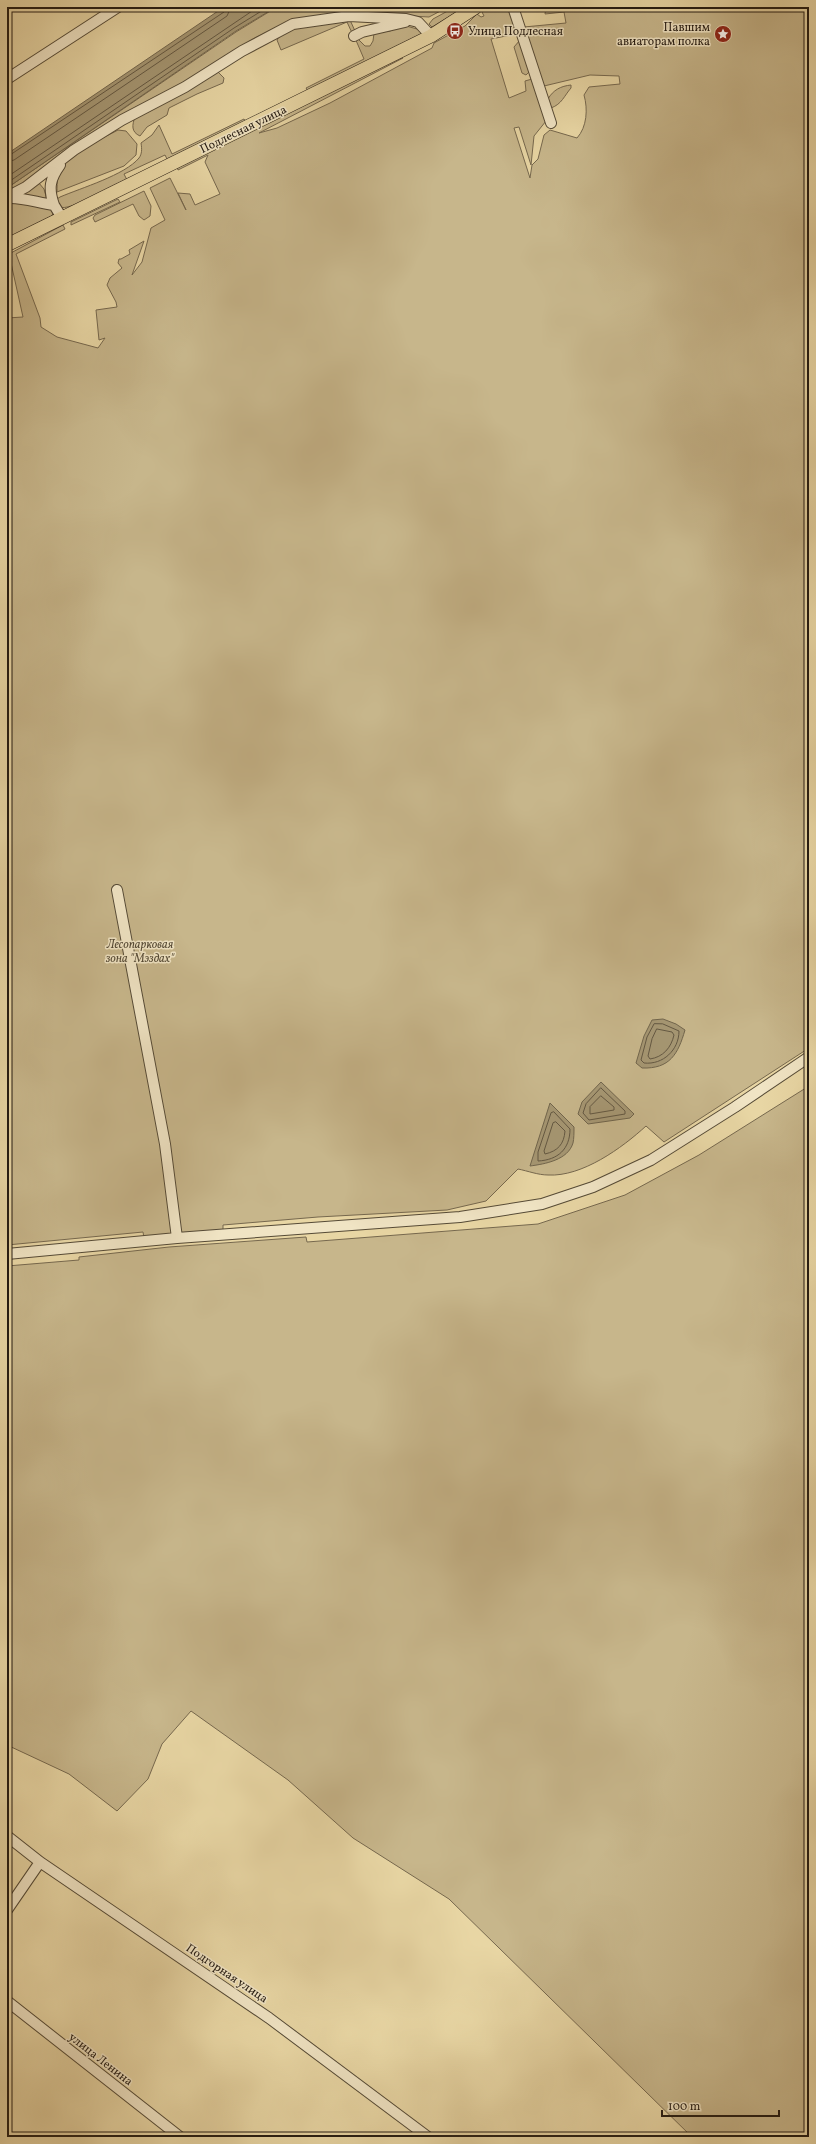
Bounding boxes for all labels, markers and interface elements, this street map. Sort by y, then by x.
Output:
place label: Павшим авиаторам полка [617,20,710,50]
bus stop icon: Улица Подлесная [445,21,465,41]
place label: Улица Подлесная [468,24,563,40]
place icon: Павшим авиаторам полка [713,24,733,44]
street label: Подлесная улица [197,102,290,158]
park label: Лесопарковая зона "Мэздах" [106,937,175,967]
street label: Подгорная улица [182,1941,270,2007]
street label: улица Ленина [65,2030,136,2090]
scale bar [662,2092,779,2118]
text: 100 m [668,2099,701,2115]

